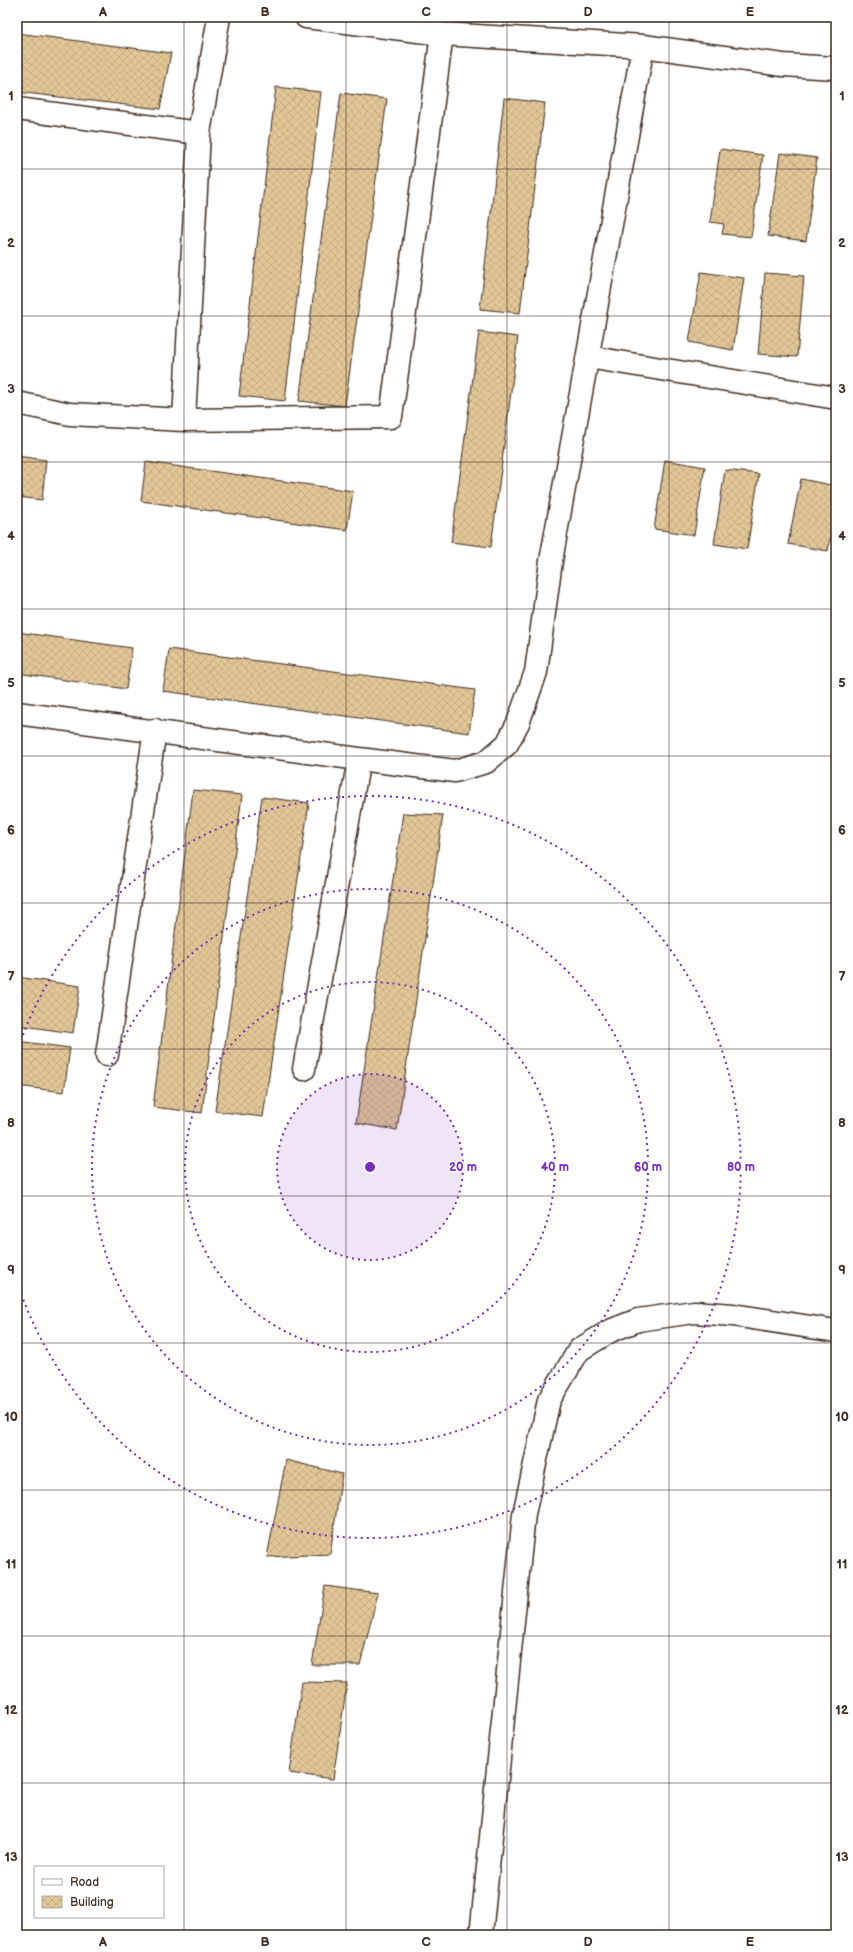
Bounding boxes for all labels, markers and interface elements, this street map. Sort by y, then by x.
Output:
text: A [98,4,107,20]
text: B [260,4,270,20]
text: C [421,4,431,20]
text: D [583,4,593,20]
text: E [746,4,755,20]
text: 1 [8,88,14,104]
text: 1 [839,88,845,104]
text: 2 [7,235,15,251]
text: 2 [838,235,846,251]
text: 3 [7,381,15,397]
text: 3 [838,381,846,397]
text: 4 [7,528,15,544]
text: 4 [838,528,846,544]
text: 5 [7,675,15,691]
text: 5 [838,675,846,691]
text: 6 [7,822,15,838]
text: 6 [838,822,846,838]
text: 7 [7,969,15,985]
text: 7 [838,969,846,985]
text: 8 [7,1115,15,1131]
text: 8 [838,1115,846,1131]
centre of rings [363,1160,377,1174]
text: 20 m [449,1160,477,1175]
text: 40 m [541,1160,569,1175]
text: 60 m [634,1160,662,1175]
text: 80 m [727,1160,755,1175]
text: 9 [7,1262,15,1278]
text: 9 [838,1262,846,1278]
text: 10 [4,1409,18,1425]
text: 10 [835,1409,849,1425]
text: 11 [6,1556,16,1572]
text: 11 [837,1556,847,1572]
text: 12 [4,1702,18,1718]
text: 12 [835,1702,849,1718]
text: 13 [4,1849,18,1865]
text: 13 [835,1849,849,1865]
legend [34,1866,164,1918]
text: Road [70,1875,99,1890]
text: Building [70,1895,114,1910]
text: A [98,1934,107,1950]
text: B [260,1934,270,1950]
text: C [421,1934,431,1950]
text: D [583,1934,593,1950]
text: E [746,1934,755,1950]

